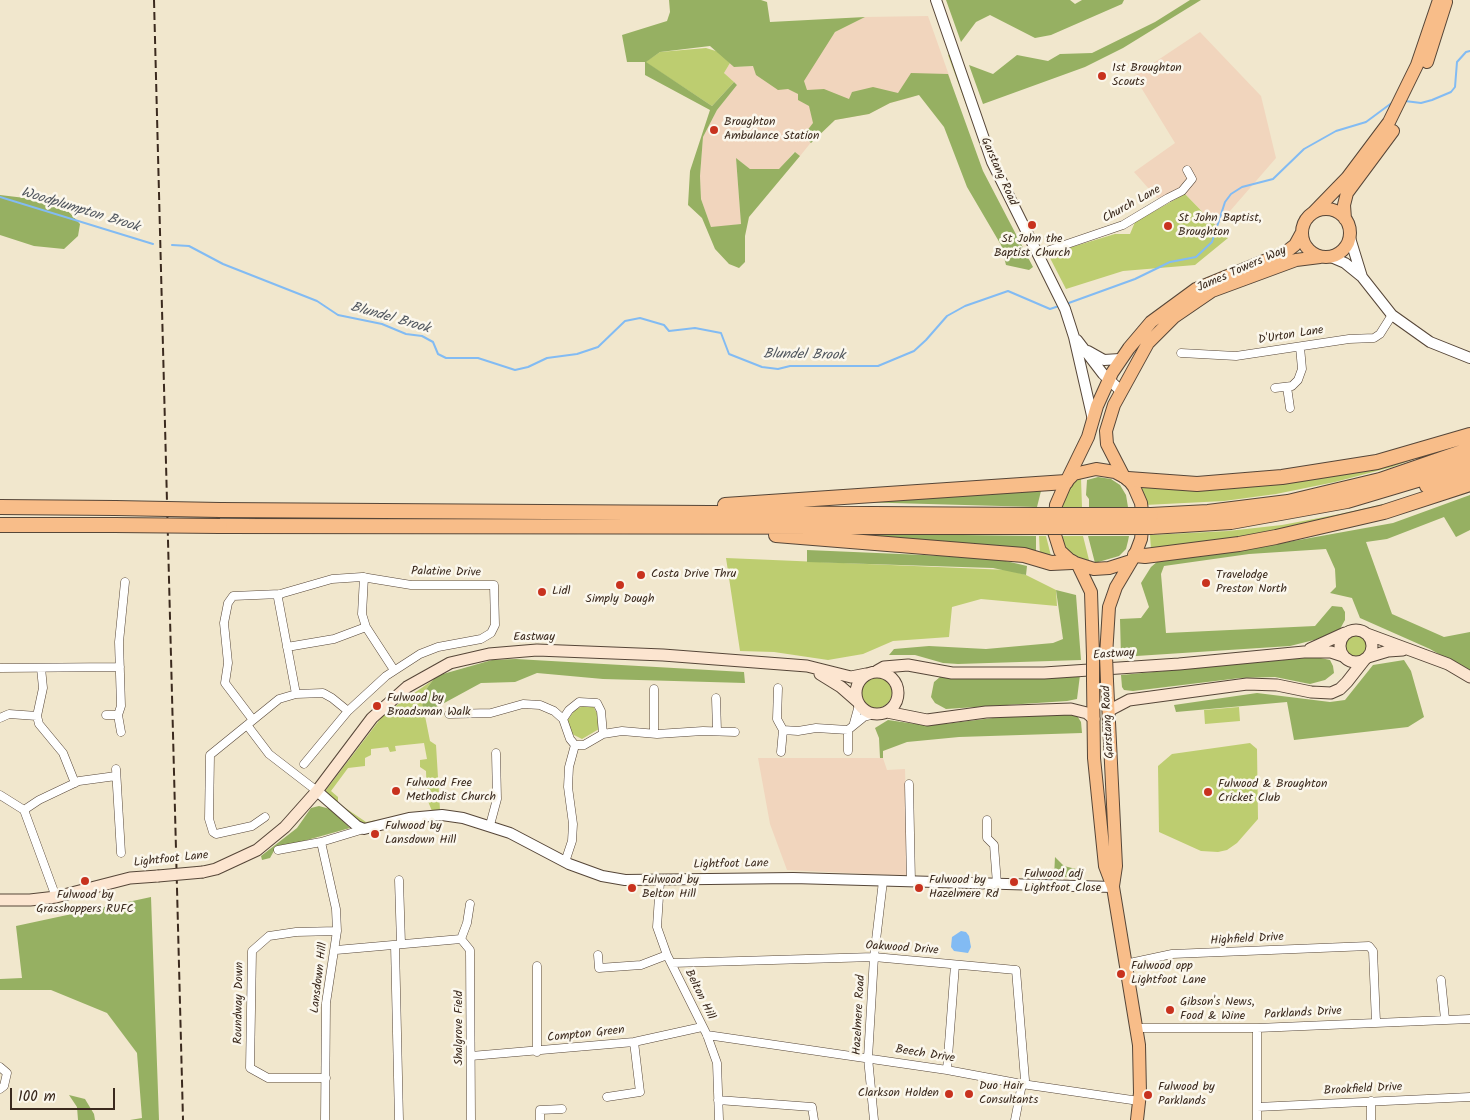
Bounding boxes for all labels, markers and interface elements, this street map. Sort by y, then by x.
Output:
place label: 1st Broughton Scouts [1112,62,1182,90]
marker: 1st Broughton Scouts [1096,70,1108,82]
place label: Broughton Ambulance Station [724,116,819,144]
marker: Broughton Ambulance Station [708,124,720,136]
street label: Garstang Road [977,136,1019,208]
street label: Church Lane [1101,183,1163,227]
water label: Woodplumpton Brook [19,185,141,237]
place label: St John Baptist, Broughton [1178,212,1262,240]
marker: St John the Baptist Church [1026,219,1038,231]
marker: St John Baptist, Broughton [1162,220,1174,232]
place label: St John the Baptist Church [994,233,1070,261]
street label: James Towers Way [1195,244,1289,296]
water label: Blundel Brook [348,300,432,338]
street label: D'Urton Lane [1257,324,1325,348]
water label: Blundel Brook [763,347,845,365]
street label: Palatine Drive [411,565,481,581]
place label: Costa Drive Thru [651,568,736,582]
marker: Costa Drive Thru [635,569,647,581]
place label: Travelodge Preston North [1216,569,1287,597]
marker: Travelodge Preston North [1200,577,1212,589]
marker: Simply Dough [614,579,626,591]
place label: Lidl [552,585,570,599]
marker: Lidl [536,586,548,598]
place label: Simply Dough [586,593,654,607]
street label: Eastway [513,631,555,645]
street label: Eastway [1093,646,1135,664]
street label: Garstang Road [1100,685,1118,759]
place label: Fulwood by Broadsman Walk [387,692,471,720]
marker: Fulwood by Broadsman Walk [371,700,383,712]
place label: Fulwood Free Methodist Church [406,777,496,805]
place label: Fulwood & Broughton Cricket Club [1218,778,1327,806]
marker: Fulwood Free Methodist Church [390,785,402,797]
marker: Fulwood & Broughton Cricket Club [1202,786,1214,798]
place label: Fulwood by Lansdown Hill [385,820,456,848]
marker: Fulwood by Lansdown Hill [369,828,381,840]
street label: Lightfoot Lane [133,849,209,871]
street label: Lightfoot Lane [693,857,769,873]
place label: Fulwood adj Lightfoot Close [1024,868,1101,896]
place label: Fulwood by Belton Hill [642,874,699,902]
place label: Fulwood by Hazelmere Rd [929,874,998,902]
marker: Fulwood by Grasshoppers RUFC [79,875,91,887]
marker: Fulwood adj Lightfoot Close [1008,876,1020,888]
marker: Fulwood by Belton Hill [626,882,638,894]
marker: Fulwood by Hazelmere Rd [913,882,925,894]
place label: Fulwood by Grasshoppers RUFC [36,889,134,917]
street label: Highfield Drive [1210,931,1284,949]
street label: Oakwood Drive [865,939,939,959]
street label: Lansdown Hill [309,942,331,1014]
place label: Fulwood opp Lightfoot Lane [1131,960,1206,988]
street label: Roundway Down [232,962,248,1044]
street label: Belton Hill [681,968,717,1022]
marker: Fulwood opp Lightfoot Lane [1115,968,1127,980]
street label: Hazelmere Road [851,974,869,1056]
street label: Shalgrove Field [453,990,467,1066]
place label: Gibson's News, Food & Wine [1180,996,1255,1024]
marker: Gibson's News, Food & Wine [1164,1004,1176,1016]
street label: Parklands Drive [1264,1005,1342,1023]
street label: Compton Green [547,1024,625,1046]
street label: Beech Drive [894,1043,956,1067]
scale bar [12,1078,118,1110]
place label: Duo Hair Consultants [979,1080,1038,1108]
place label: Fulwood by Parklands [1158,1081,1215,1109]
street label: Brookfield Drive [1323,1081,1403,1099]
text: 100 m [18,1085,56,1109]
place label: Clarkson Holden [858,1087,939,1101]
marker: Clarkson Holden [943,1088,955,1100]
marker: Duo Hair Consultants [963,1088,975,1100]
marker: Fulwood by Parklands [1142,1089,1154,1101]

